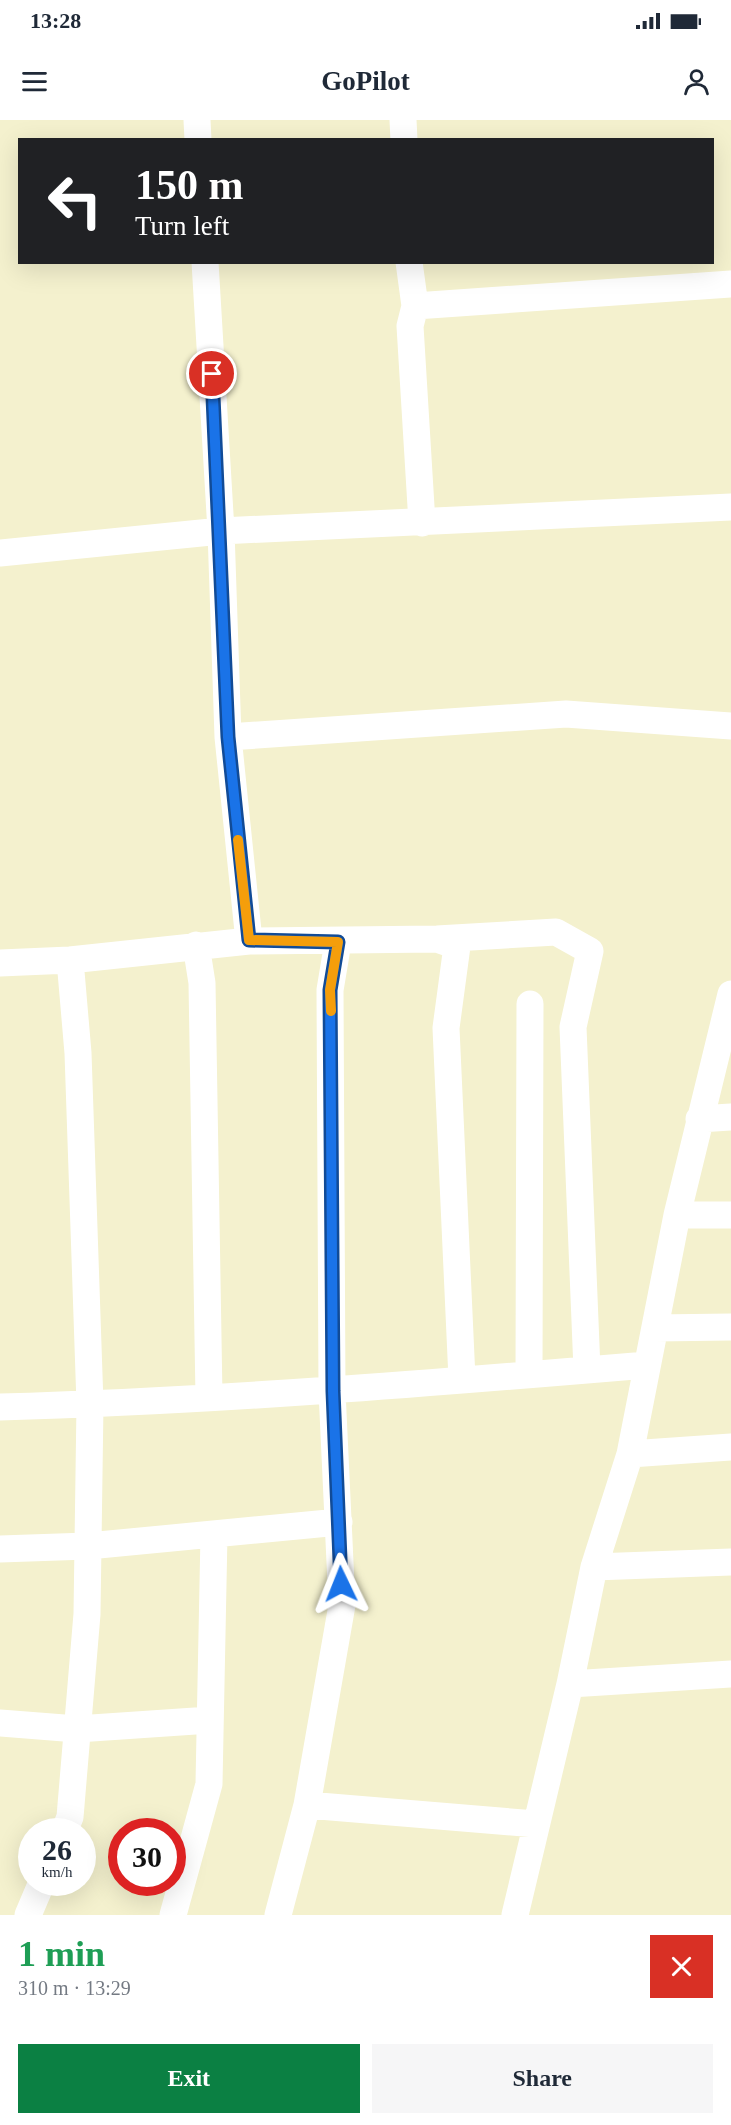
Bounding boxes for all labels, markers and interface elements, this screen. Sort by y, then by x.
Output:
text: 13:28 [30,8,81,33]
icon: menu [18,65,51,98]
icon: person [680,65,713,98]
text: GoPilot [321,66,410,96]
icon: left [36,162,114,240]
text: 150 m [135,162,244,208]
text: Turn left [135,211,229,241]
pin [186,348,237,399]
icon: arrive [195,357,228,390]
position arrow [309,1552,373,1616]
speed limit sign: 30 [108,1818,186,1896]
text: 26 [42,1833,72,1866]
text: km/h [42,1864,72,1880]
text: 1 min [18,1934,105,1974]
button: close [650,1935,713,1998]
text: 310 m · 13:29 [18,1977,131,1999]
button: Exit [18,2044,360,2113]
button: Share [372,2044,713,2113]

